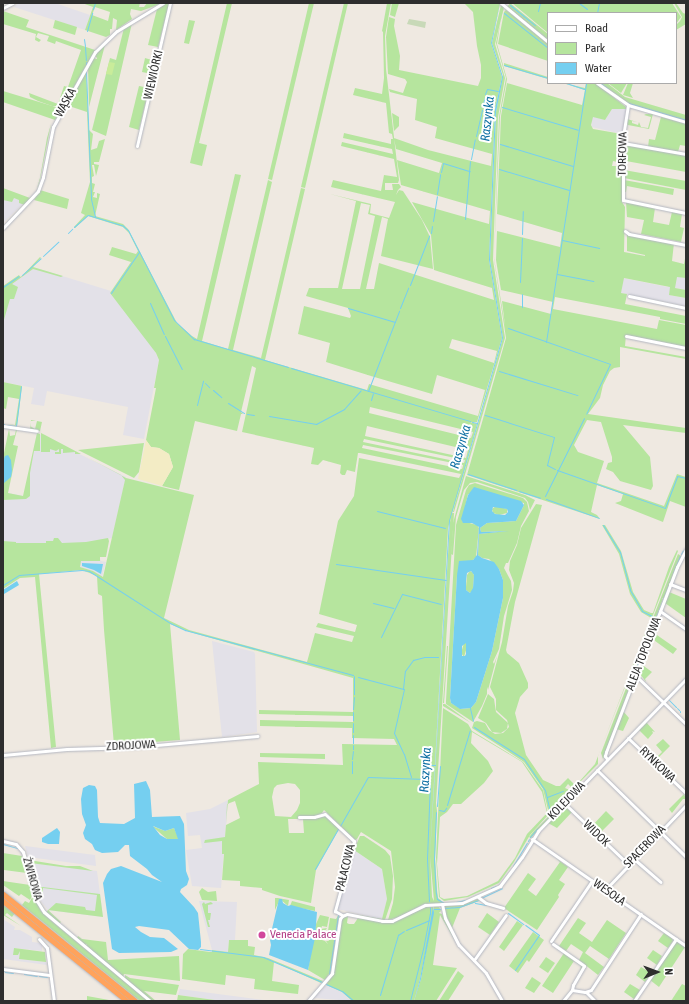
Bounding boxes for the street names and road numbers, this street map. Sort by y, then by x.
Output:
street label: WIEWIÓRKI [141,49,167,101]
street label: WĄSKA [52,86,80,120]
street label: TORFOWA [615,132,631,176]
street label: ALEJA TOPOLOWA [623,615,665,693]
street label: ZDROJOWA [106,738,156,754]
street label: RYNKOWA [636,744,678,786]
street label: KOLEJOWA [545,779,589,823]
street label: WIDOK [580,818,612,850]
street label: SPACEROWA [621,823,669,871]
street label: PAŁACOWA [333,843,359,893]
street label: ŻWIROWA [19,856,45,902]
street label: WESOŁA [590,877,628,909]

